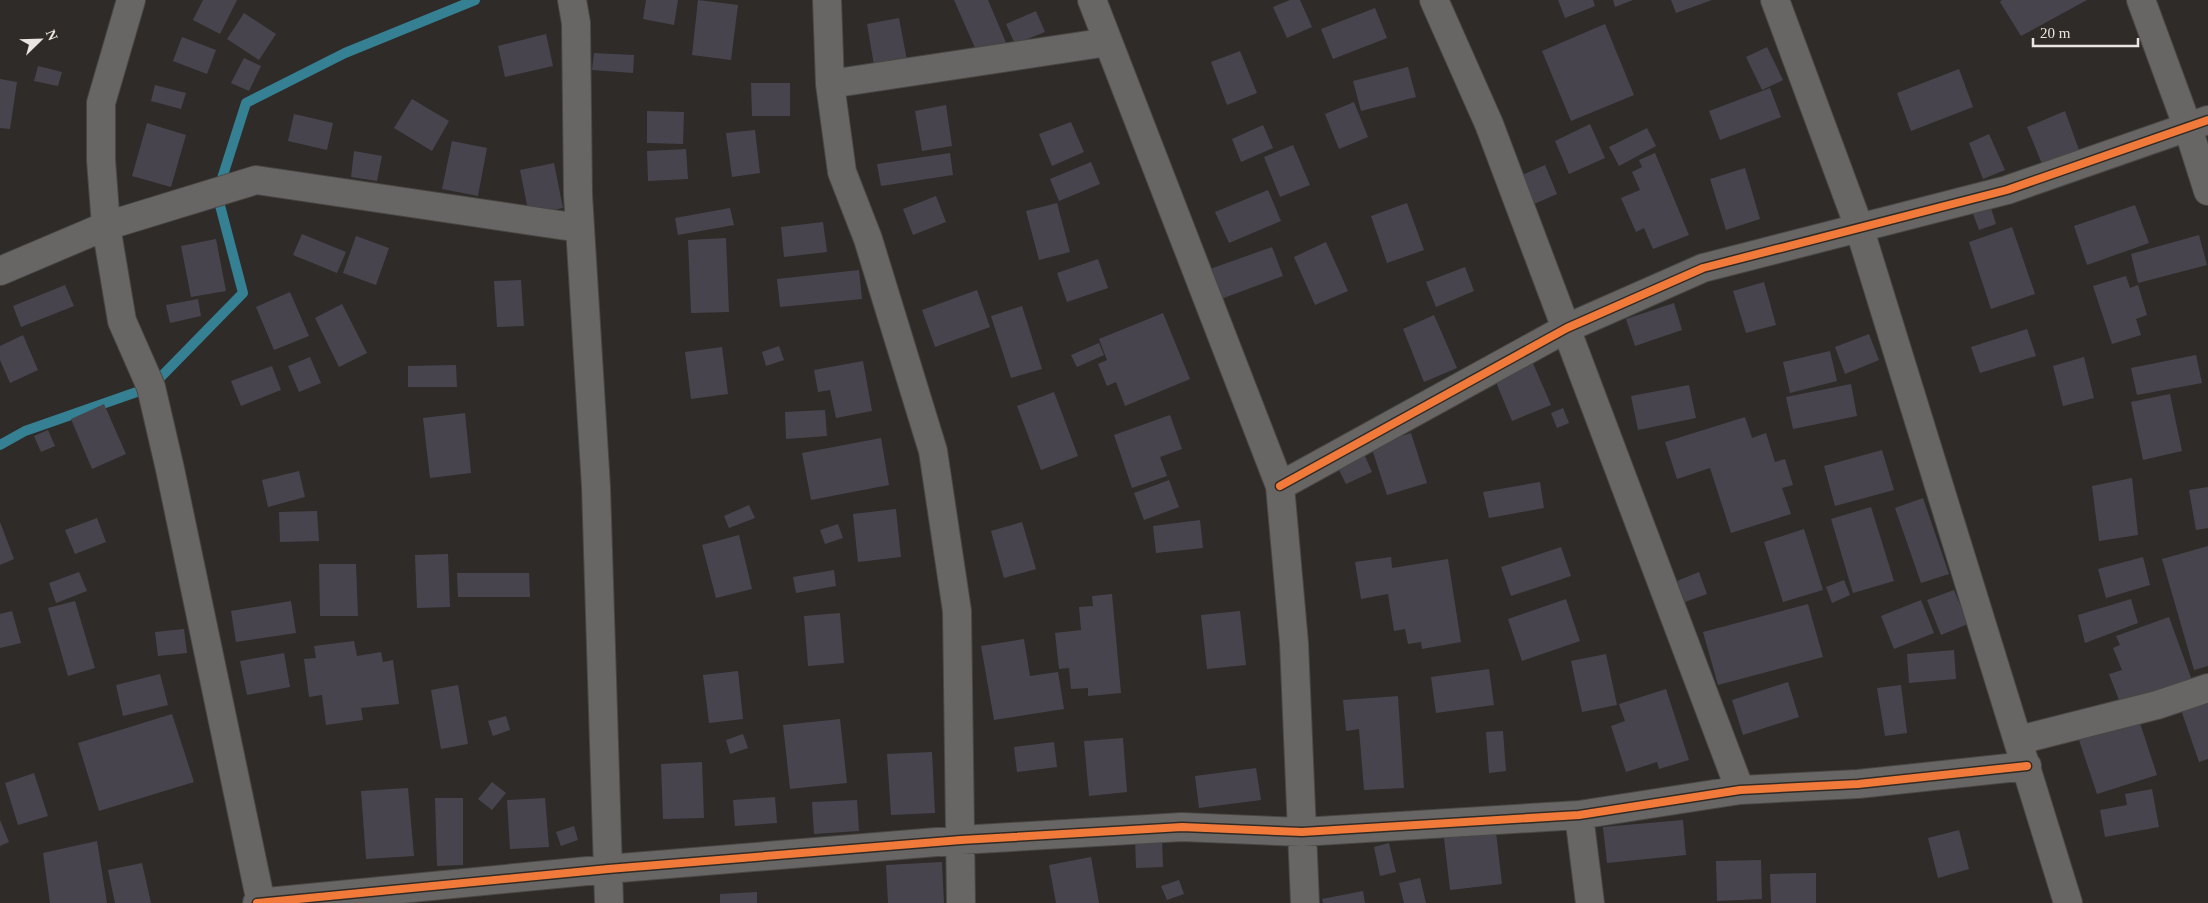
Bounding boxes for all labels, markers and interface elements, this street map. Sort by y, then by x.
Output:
north arrow [15,15,65,65]
scale bar [2033,15,2138,47]
text: 20 m [2040,25,2071,41]
text: N [43,28,60,43]

